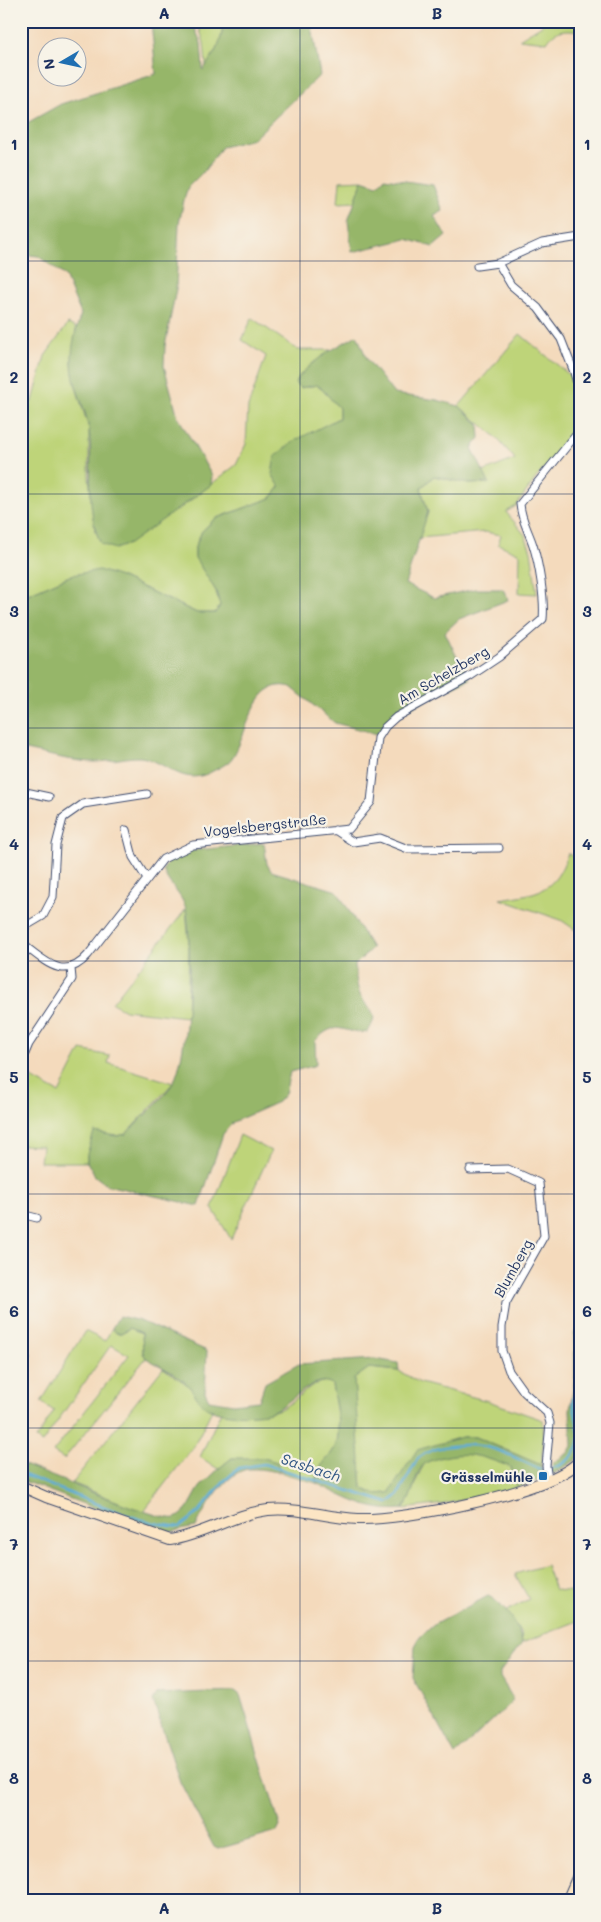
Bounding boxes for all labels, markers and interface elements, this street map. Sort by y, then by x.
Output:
text: A [158,2,170,23]
text: B [432,2,442,23]
north arrow [38,38,88,88]
text: N [38,57,59,71]
text: 1 [10,133,18,154]
text: 1 [583,133,591,154]
text: 2 [10,366,19,387]
text: 2 [583,366,592,387]
text: 3 [9,600,19,621]
text: 3 [582,600,592,621]
street label: Am Schelzberg [394,641,492,709]
street label: Vogelsbergstraße [203,809,327,841]
text: 4 [9,833,19,854]
text: 4 [582,833,592,854]
text: 5 [9,1066,19,1087]
text: 5 [582,1066,592,1087]
street label: Blumberg [489,1236,537,1300]
text: 6 [9,1300,19,1321]
text: 6 [582,1300,592,1321]
water label: Sasbach [279,1448,343,1486]
place label: Grässelmühle [441,1467,533,1486]
marker: Grässelmühle [537,1470,549,1482]
text: 7 [10,1533,19,1554]
text: 7 [583,1533,592,1554]
text: 8 [9,1767,19,1788]
text: 8 [582,1767,592,1788]
text: A [158,1897,170,1918]
text: B [432,1897,442,1918]

